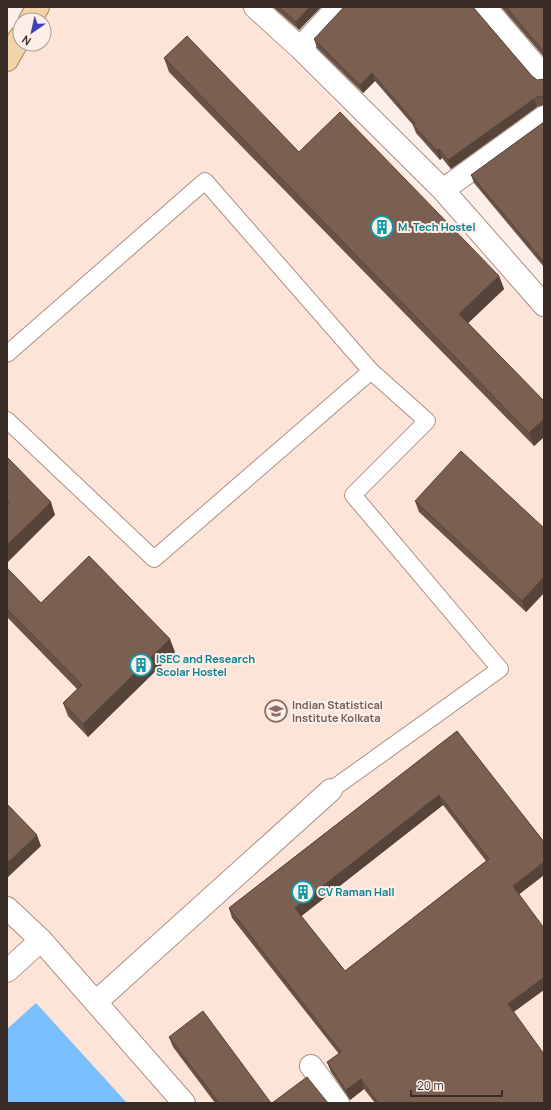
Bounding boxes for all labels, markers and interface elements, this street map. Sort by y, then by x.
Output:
north arrow [12,12,52,52]
text: N [19,32,34,49]
building icon: M. Tech Hostel [369,214,395,240]
place label: M. Tech Hostel [398,219,476,234]
place label: ISEC and Research Scolar Hostel [156,651,255,679]
building icon: ISEC and Research Scolar Hostel [128,652,154,678]
place label: Indian Statistical Institute Kolkata [292,697,383,725]
school or university icon: Indian Statistical Institute Kolkata [263,698,289,724]
building icon: CV Raman Hall [290,879,316,905]
place label: CV Raman Hall [318,884,395,899]
scale bar [411,1072,502,1098]
text: 20 m [417,1077,444,1094]

